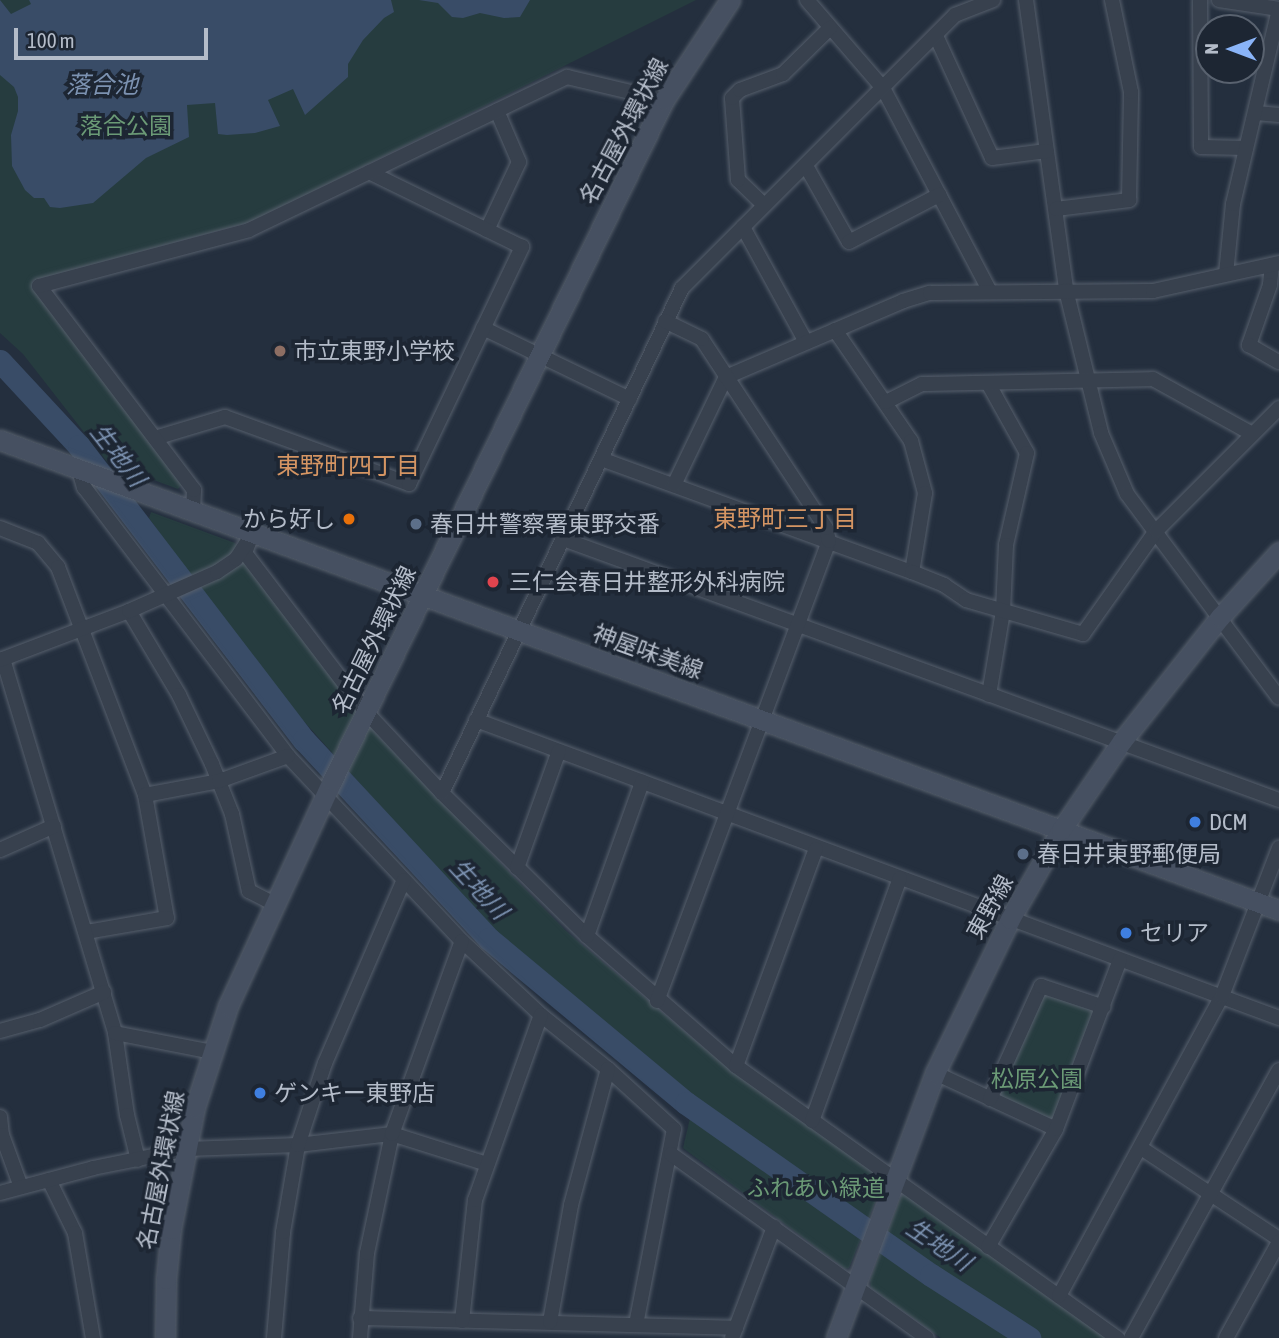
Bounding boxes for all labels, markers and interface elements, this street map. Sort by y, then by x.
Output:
scale bar [18,14,212,58]
north arrow [1195,14,1265,84]
text: 100 m [27,28,75,52]
text: N [1200,43,1222,55]
street label: 名古屋外環状線 [574,53,674,209]
water label: 落合池 [66,71,138,99]
park label: 落合公園 [80,112,172,140]
place label: 市立東野小学校 [294,337,455,365]
marker: 市立東野小学校 [272,343,288,359]
water label: 生地川 [84,418,152,492]
district label: 東野町四丁目 [276,452,420,480]
place label: から好し [243,505,335,533]
district label: 東野町三丁目 [713,505,857,533]
place label: 春日井警察署東野交番 [430,510,660,538]
marker: から好し [341,511,357,527]
marker: 春日井警察署東野交番 [408,516,424,532]
street label: 名古屋外環状線 [326,562,422,718]
place label: 三仁会春日井整形外科病院 [509,568,785,596]
marker: 三仁会春日井整形外科病院 [483,572,503,592]
street label: 神屋味美線 [589,619,707,685]
place label: DCM [1209,808,1248,836]
marker: DCM [1187,814,1203,830]
place label: 春日井東野郵便局 [1037,840,1221,868]
marker: 春日井東野郵便局 [1015,846,1031,862]
water label: 生地川 [444,853,514,925]
street label: 東野線 [961,870,1019,944]
place label: セリア [1140,919,1209,947]
marker: セリア [1118,925,1134,941]
park label: 松原公園 [991,1065,1083,1093]
place label: ゲンキー東野店 [274,1079,435,1107]
marker: ゲンキー東野店 [252,1085,268,1101]
street label: 名古屋外環状線 [132,1088,190,1252]
park label: ふれあい緑道 [747,1174,885,1202]
water label: 生地川 [901,1213,977,1277]

